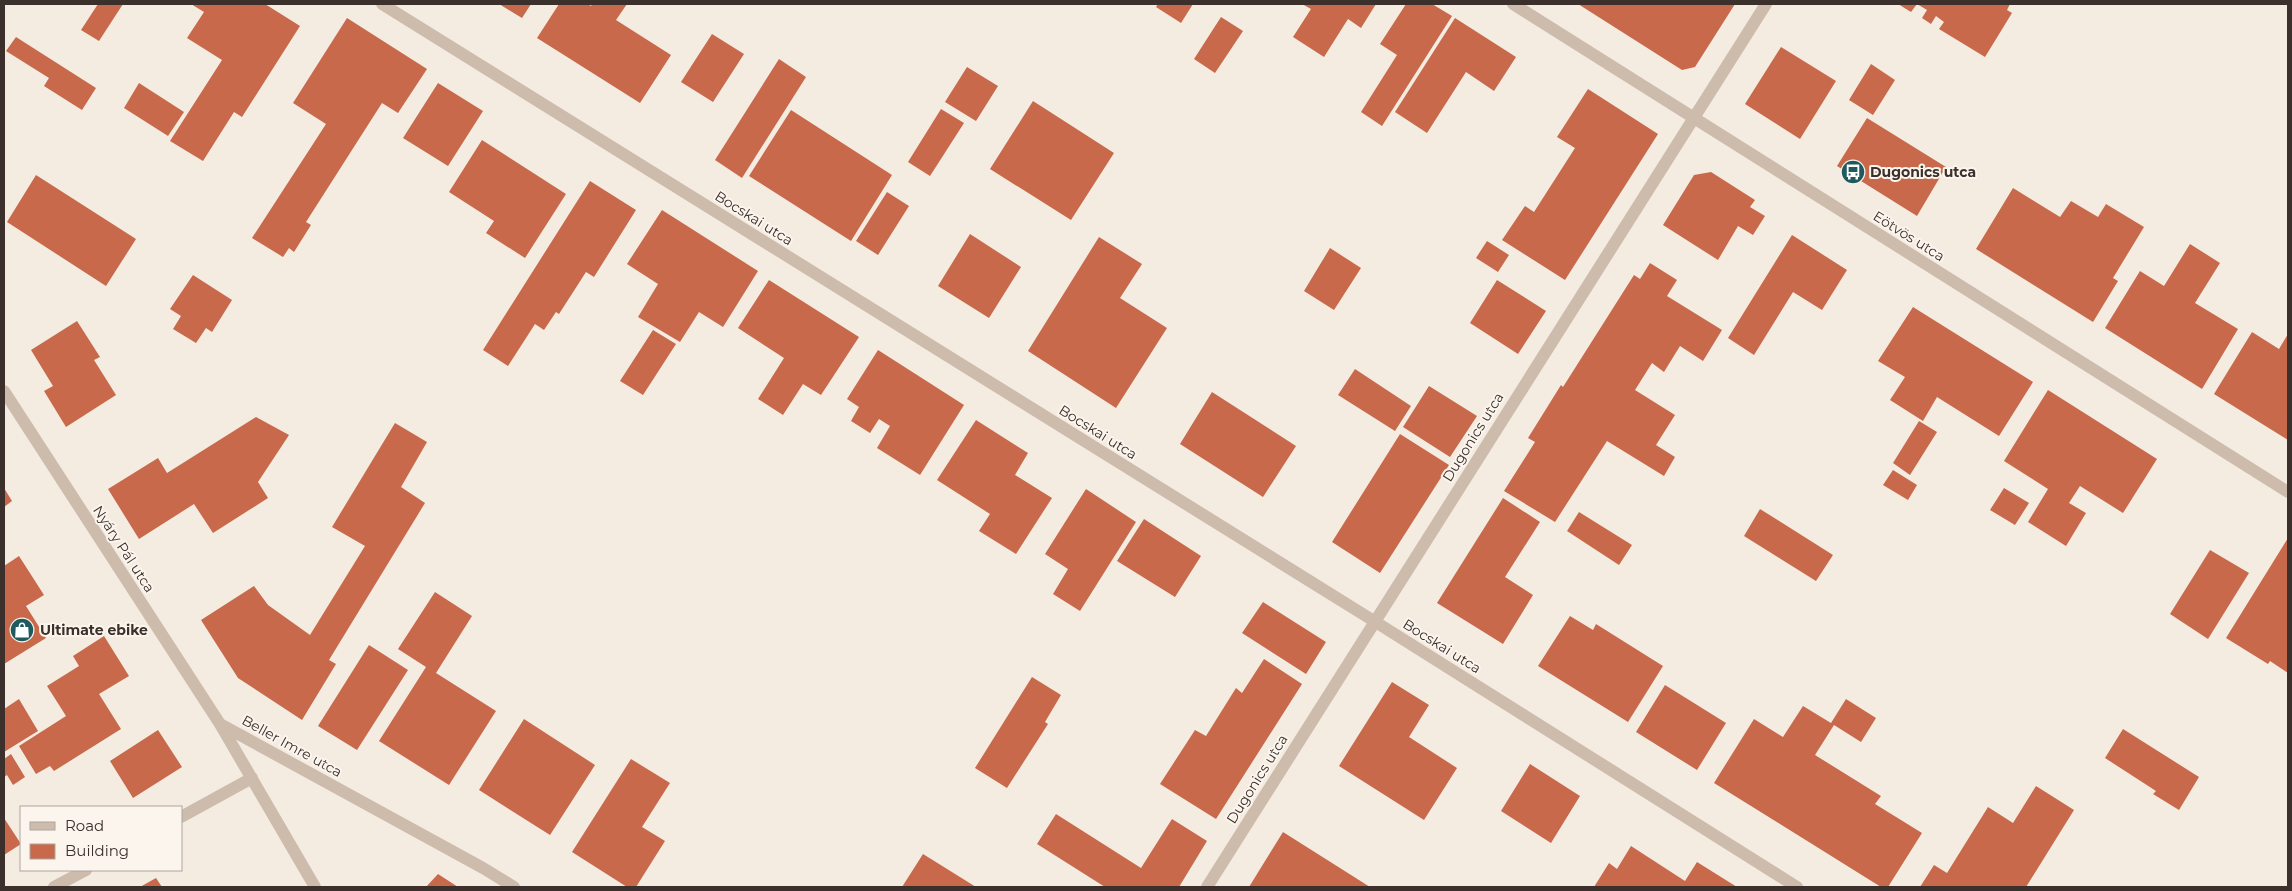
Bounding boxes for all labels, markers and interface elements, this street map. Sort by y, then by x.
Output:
bus stop icon: Dugonics utca [1840,159,1866,185]
place label: Dugonics utca [1870,163,1976,181]
street label: Bocskai utca [712,187,796,249]
street label: Eötvös utca [1870,207,1948,265]
street label: Dugonics utca [1438,389,1508,485]
street label: Bocskai utca [1056,401,1140,463]
street label: Nyáry Pál utca [89,502,159,596]
street label: Bocskai utca [1400,615,1484,677]
shop icon: Ultimate ebike [9,617,35,643]
place label: Ultimate ebike [40,621,148,639]
street label: Beller Imre utca [239,711,345,781]
street label: Dugonics utca [1222,731,1292,827]
legend [20,806,182,871]
text: Road [65,816,104,835]
text: Building [65,841,129,860]

